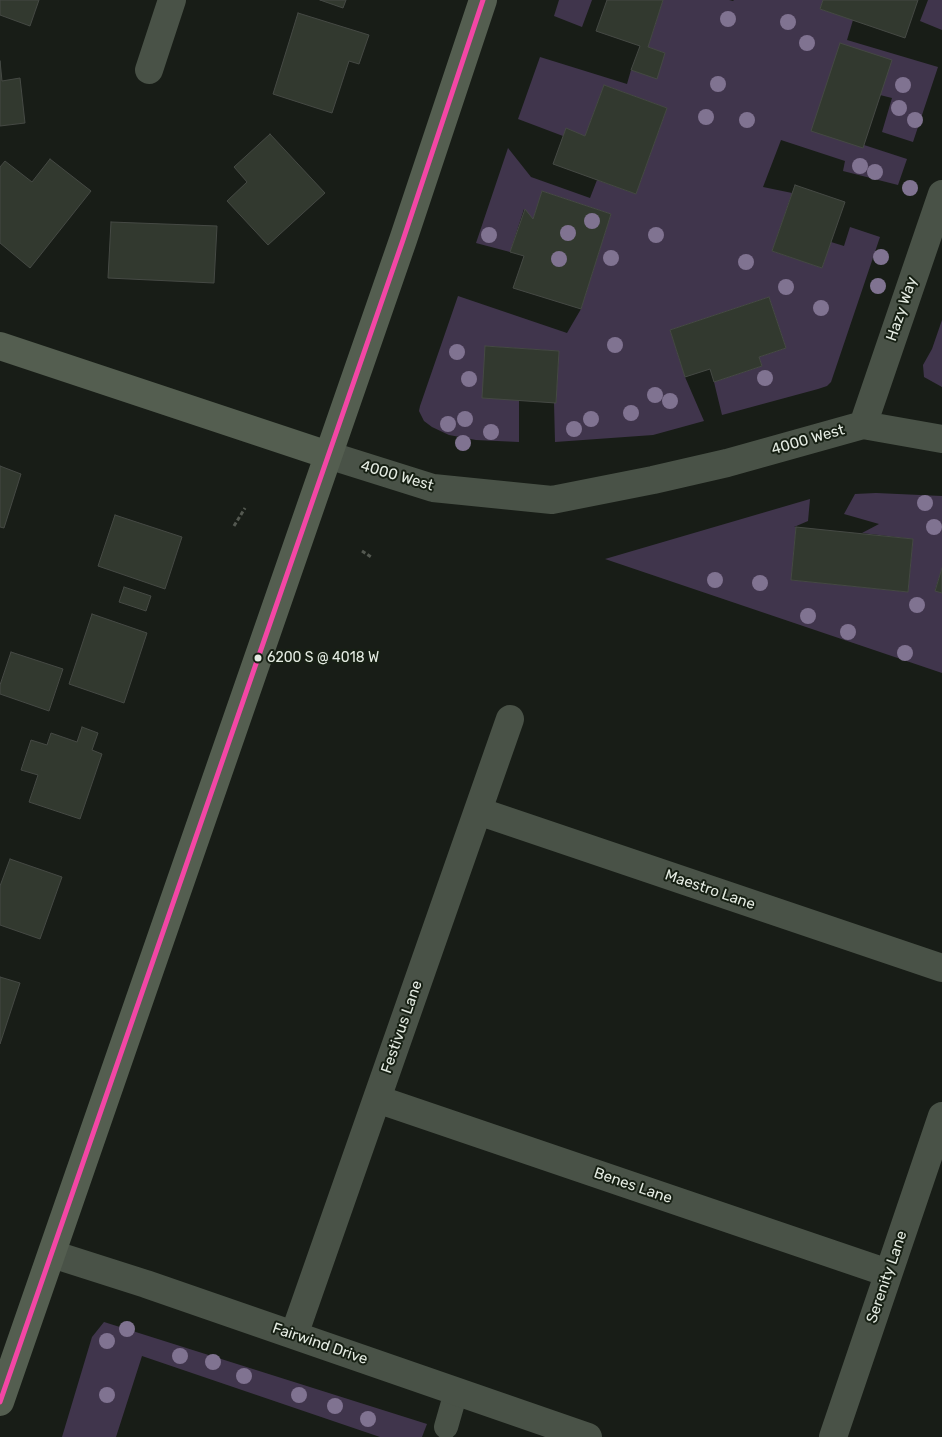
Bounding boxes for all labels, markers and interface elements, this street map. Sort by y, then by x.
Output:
street label: Hazy Way [883,275,921,343]
street label: 4000 West [769,421,847,459]
street label: 4000 West [358,457,436,495]
place label: 6200 S @ 4018 W [267,650,379,666]
marker: 6200 S @ 4018 W [253,653,263,663]
street label: Maestro Lane [663,866,757,914]
street label: Festivus Lane [378,978,426,1076]
street label: Benes Lane [592,1164,674,1208]
street label: Serenity Lane [863,1228,911,1326]
street label: Fairwind Drive [270,1319,370,1369]

